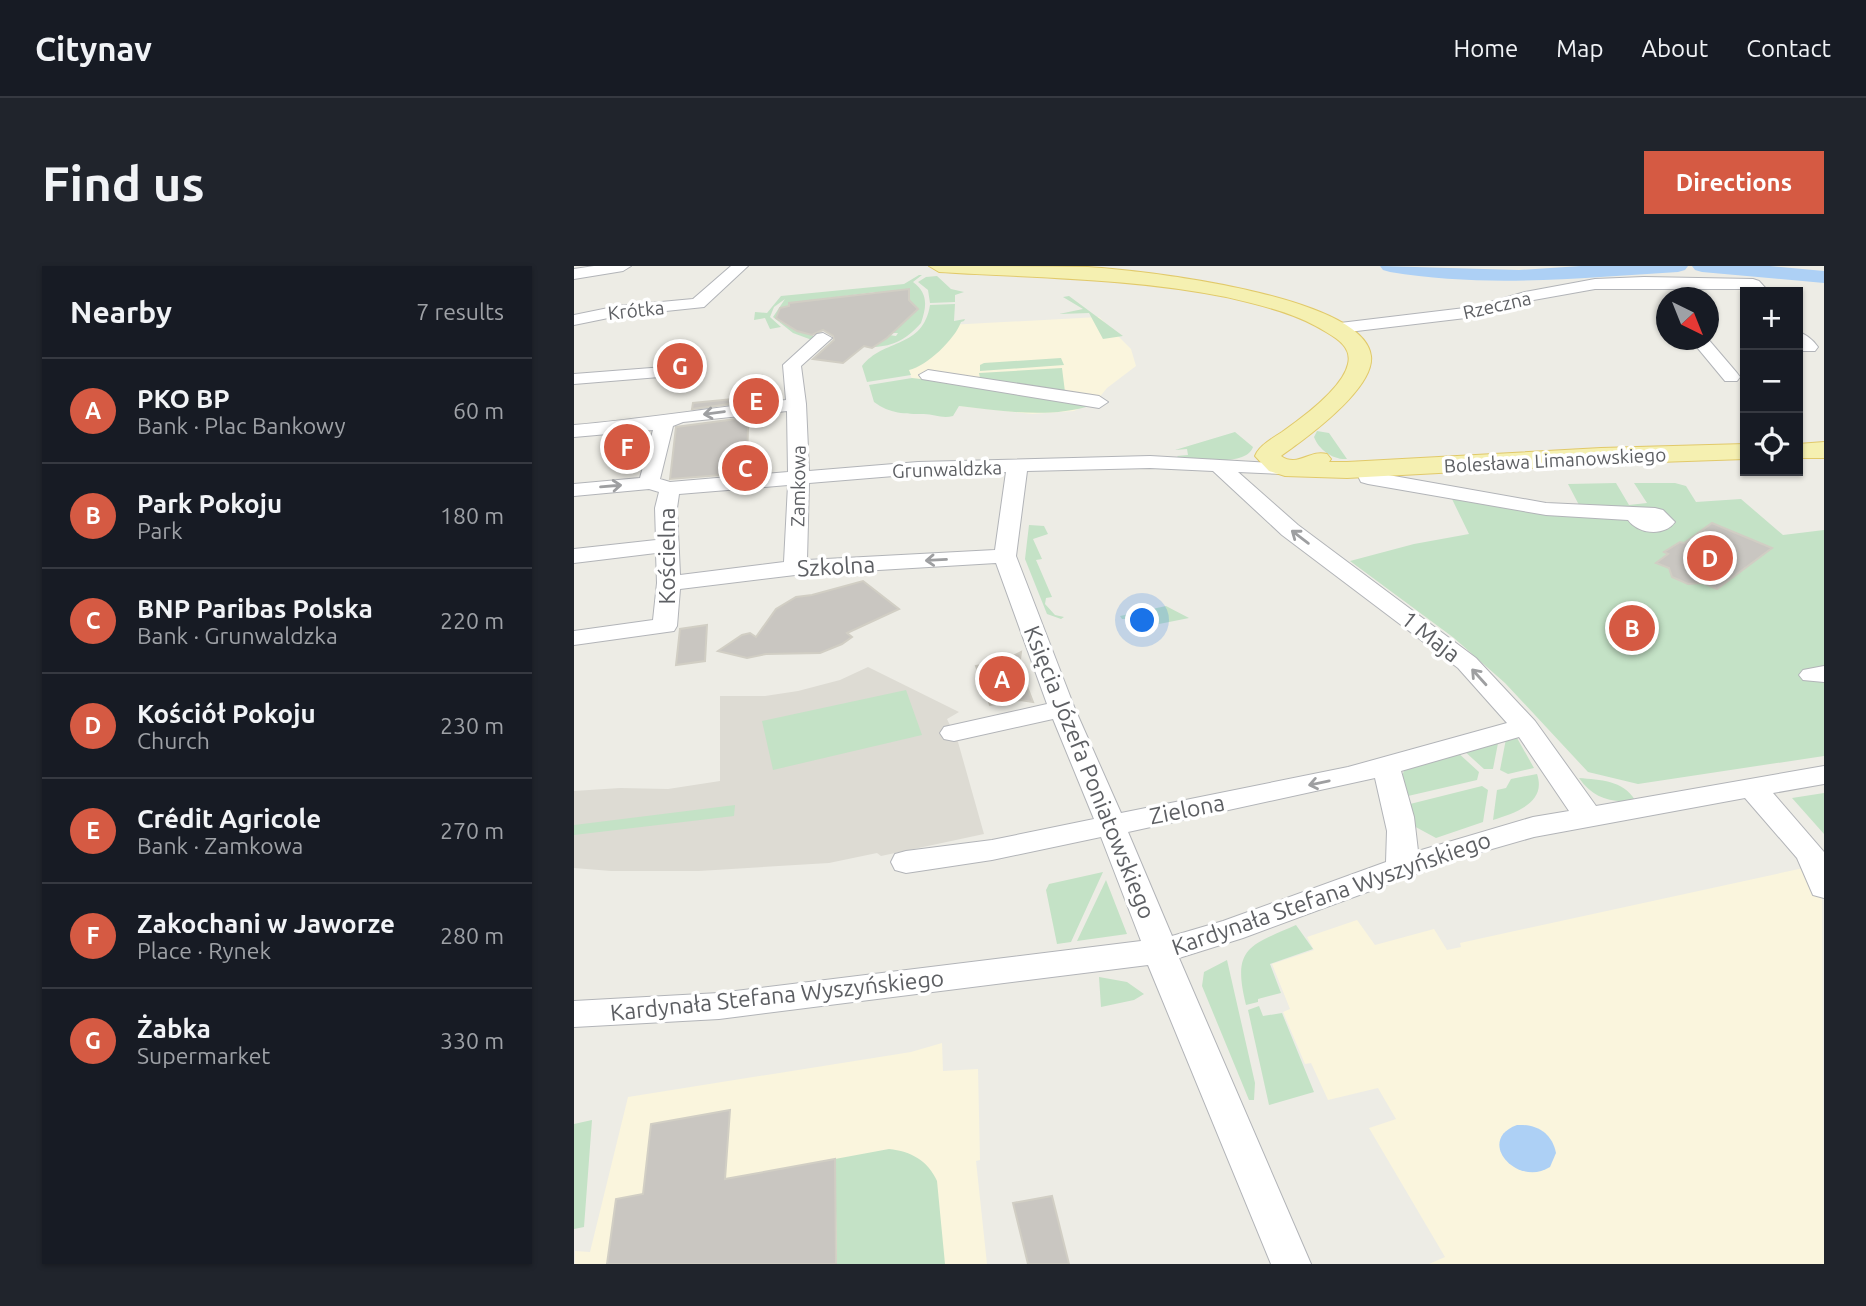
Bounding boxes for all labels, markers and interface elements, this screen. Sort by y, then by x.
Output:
text: Citynav [35,30,152,67]
text: Home [1453,35,1518,62]
text: Map [1556,35,1603,62]
text: About [1641,35,1708,62]
text: Contact [1746,35,1831,62]
button: Directions [1644,151,1824,214]
text: Find us [42,155,205,210]
street label: Rzeczna [1461,286,1533,324]
north arrow [1656,287,1719,350]
map controls [1740,287,1803,476]
button: + [1740,287,1803,350]
text: Nearby [70,295,172,329]
street label: Krótka [607,296,665,324]
text: 7 results [416,299,504,324]
pin: G [657,340,703,392]
button: − [1740,350,1803,413]
pin: E [733,375,779,427]
text: PKO BP [137,384,230,413]
text: A [85,398,101,423]
text: 60 m [453,398,504,423]
one-way arrow [704,407,726,420]
text: Bank · Plac Bankowy [137,413,345,438]
button: locate [1740,413,1803,476]
pin: F [604,421,650,473]
pin: C [722,442,768,494]
street label: Bolesława Limanowskiego [1443,443,1667,477]
street label: Zamkowa [786,445,810,527]
street label: Grunwaldzka [892,456,1002,482]
one-way arrow [600,480,622,493]
text: Park Pokoju [137,489,282,518]
text: B [85,503,101,528]
text: 180 m [440,503,504,528]
street label: Kościelna [654,507,679,605]
text: Park [137,518,183,543]
one-way arrow [1291,530,1310,545]
pin: D [1687,532,1733,584]
street label: Szkolna [796,551,876,581]
one-way arrow [925,554,948,567]
text: BNP Paribas Polska [137,594,373,623]
pin: B [1609,602,1655,654]
your location [1125,603,1159,637]
street label: 1 Maja [1397,605,1465,667]
text: C [86,608,100,633]
text: 220 m [440,608,504,633]
street label: Księcia Józefa Poniatowskiego [1020,622,1160,922]
text: Bank · Grunwaldzka [137,623,338,648]
pin: A [979,653,1025,705]
one-way arrow [1471,669,1488,686]
text: Kościół Pokoju [137,699,316,728]
text: D [85,713,101,738]
text: 230 m [440,713,504,738]
text: Church [137,728,210,753]
one-way arrow [1308,776,1331,790]
street label: Zielona [1147,789,1227,829]
text: Crédit Agricole [137,804,321,833]
text: E [86,818,100,843]
text: 270 m [440,818,504,843]
street label: Kardynała Stefana Wyszyńskiego [1168,827,1494,959]
text: Bank · Zamkowa [137,833,303,858]
text: Zakochani w Jaworze [137,909,395,938]
text: F [87,923,99,948]
text: 280 m [440,923,504,948]
text: Place · Rynek [137,938,271,963]
street label: Kardynała Stefana Wyszyńskiego [609,965,945,1025]
text: Żabka [137,1014,211,1043]
text: G [85,1028,101,1053]
text: 330 m [440,1028,504,1053]
text: Supermarket [137,1043,270,1068]

